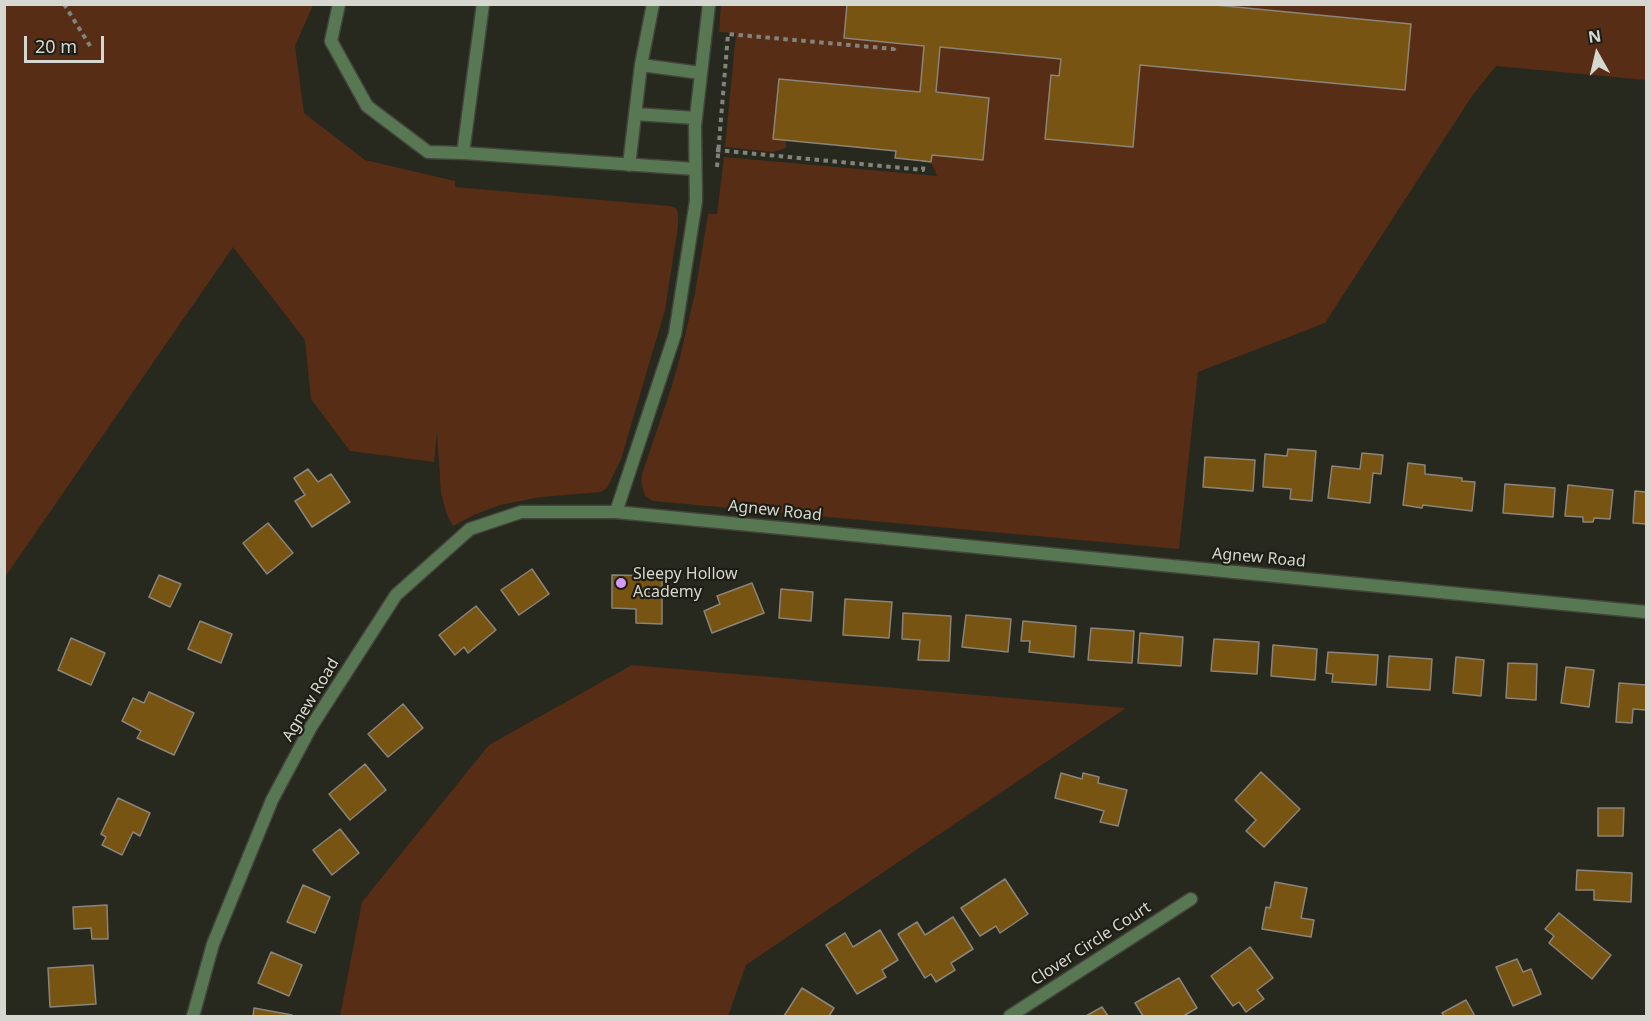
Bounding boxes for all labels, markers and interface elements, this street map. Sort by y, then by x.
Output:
scale bar [27,24,106,62]
north arrow [1567,24,1627,84]
text: N [1587,24,1602,48]
text: 20 m [35,34,77,58]
street label: Agnew Road [727,497,823,525]
street label: Agnew Road [1211,544,1307,572]
place label: Sleepy Hollow Academy [633,564,738,602]
marker: Sleepy Hollow Academy [614,576,628,590]
street label: Agnew Road [279,655,343,745]
street label: Clover Circle Court [1027,898,1155,990]

